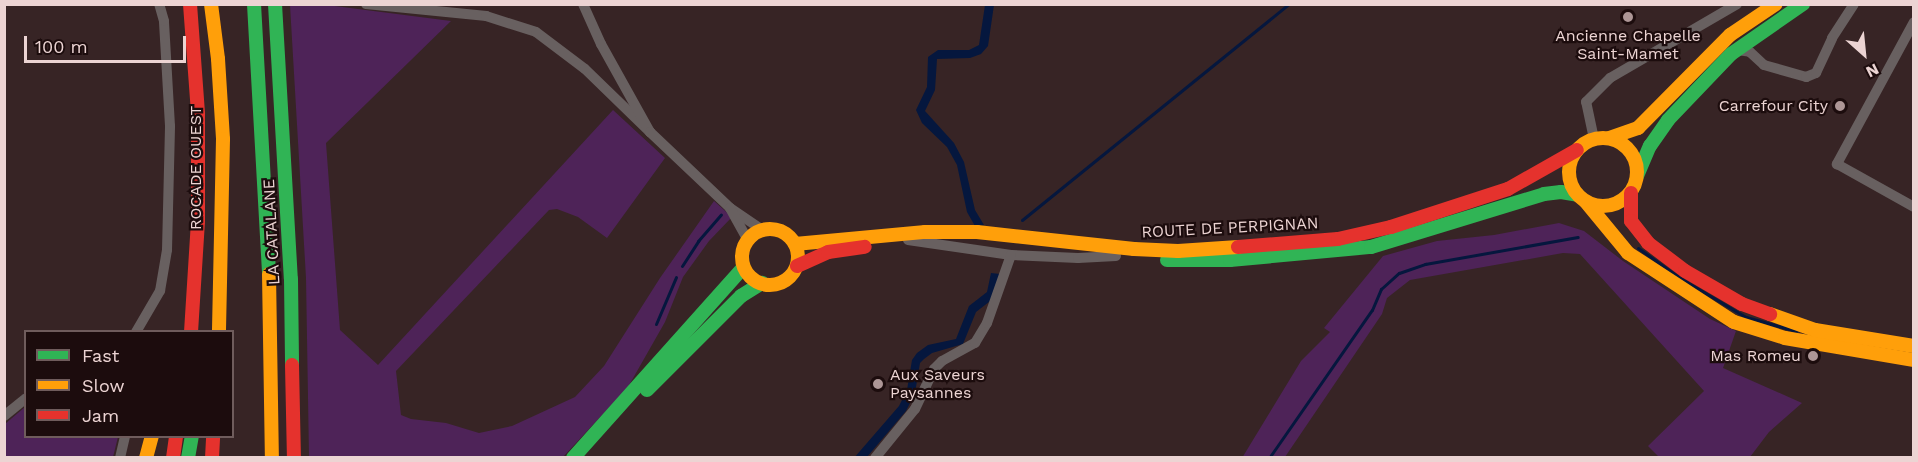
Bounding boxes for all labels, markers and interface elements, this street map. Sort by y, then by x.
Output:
marker: Ancienne Chapelle Saint-Mamet [1621,10,1635,24]
scale bar [27,24,189,62]
north arrow [1834,24,1894,84]
place label: Ancienne Chapelle Saint-Mamet [1555,26,1701,64]
text: 100 m [35,36,88,57]
text: N [1863,59,1882,82]
place label: Carrefour City [1718,96,1828,116]
marker: Carrefour City [1833,99,1847,113]
street label: ROCADE OUEST [186,106,206,230]
street label: LA CATALANE [260,178,284,286]
street label: ROUTE DE PERPIGNAN [1141,214,1319,242]
legend [24,330,234,438]
text: Fast [82,345,119,366]
place label: Mas Romeu [1710,346,1801,366]
marker: Mas Romeu [1806,349,1820,363]
place label: Aux Saveurs Paysannes [890,365,985,403]
text: Slow [82,375,125,396]
marker: Aux Saveurs Paysannes [871,377,885,391]
text: Jam [82,405,119,426]

